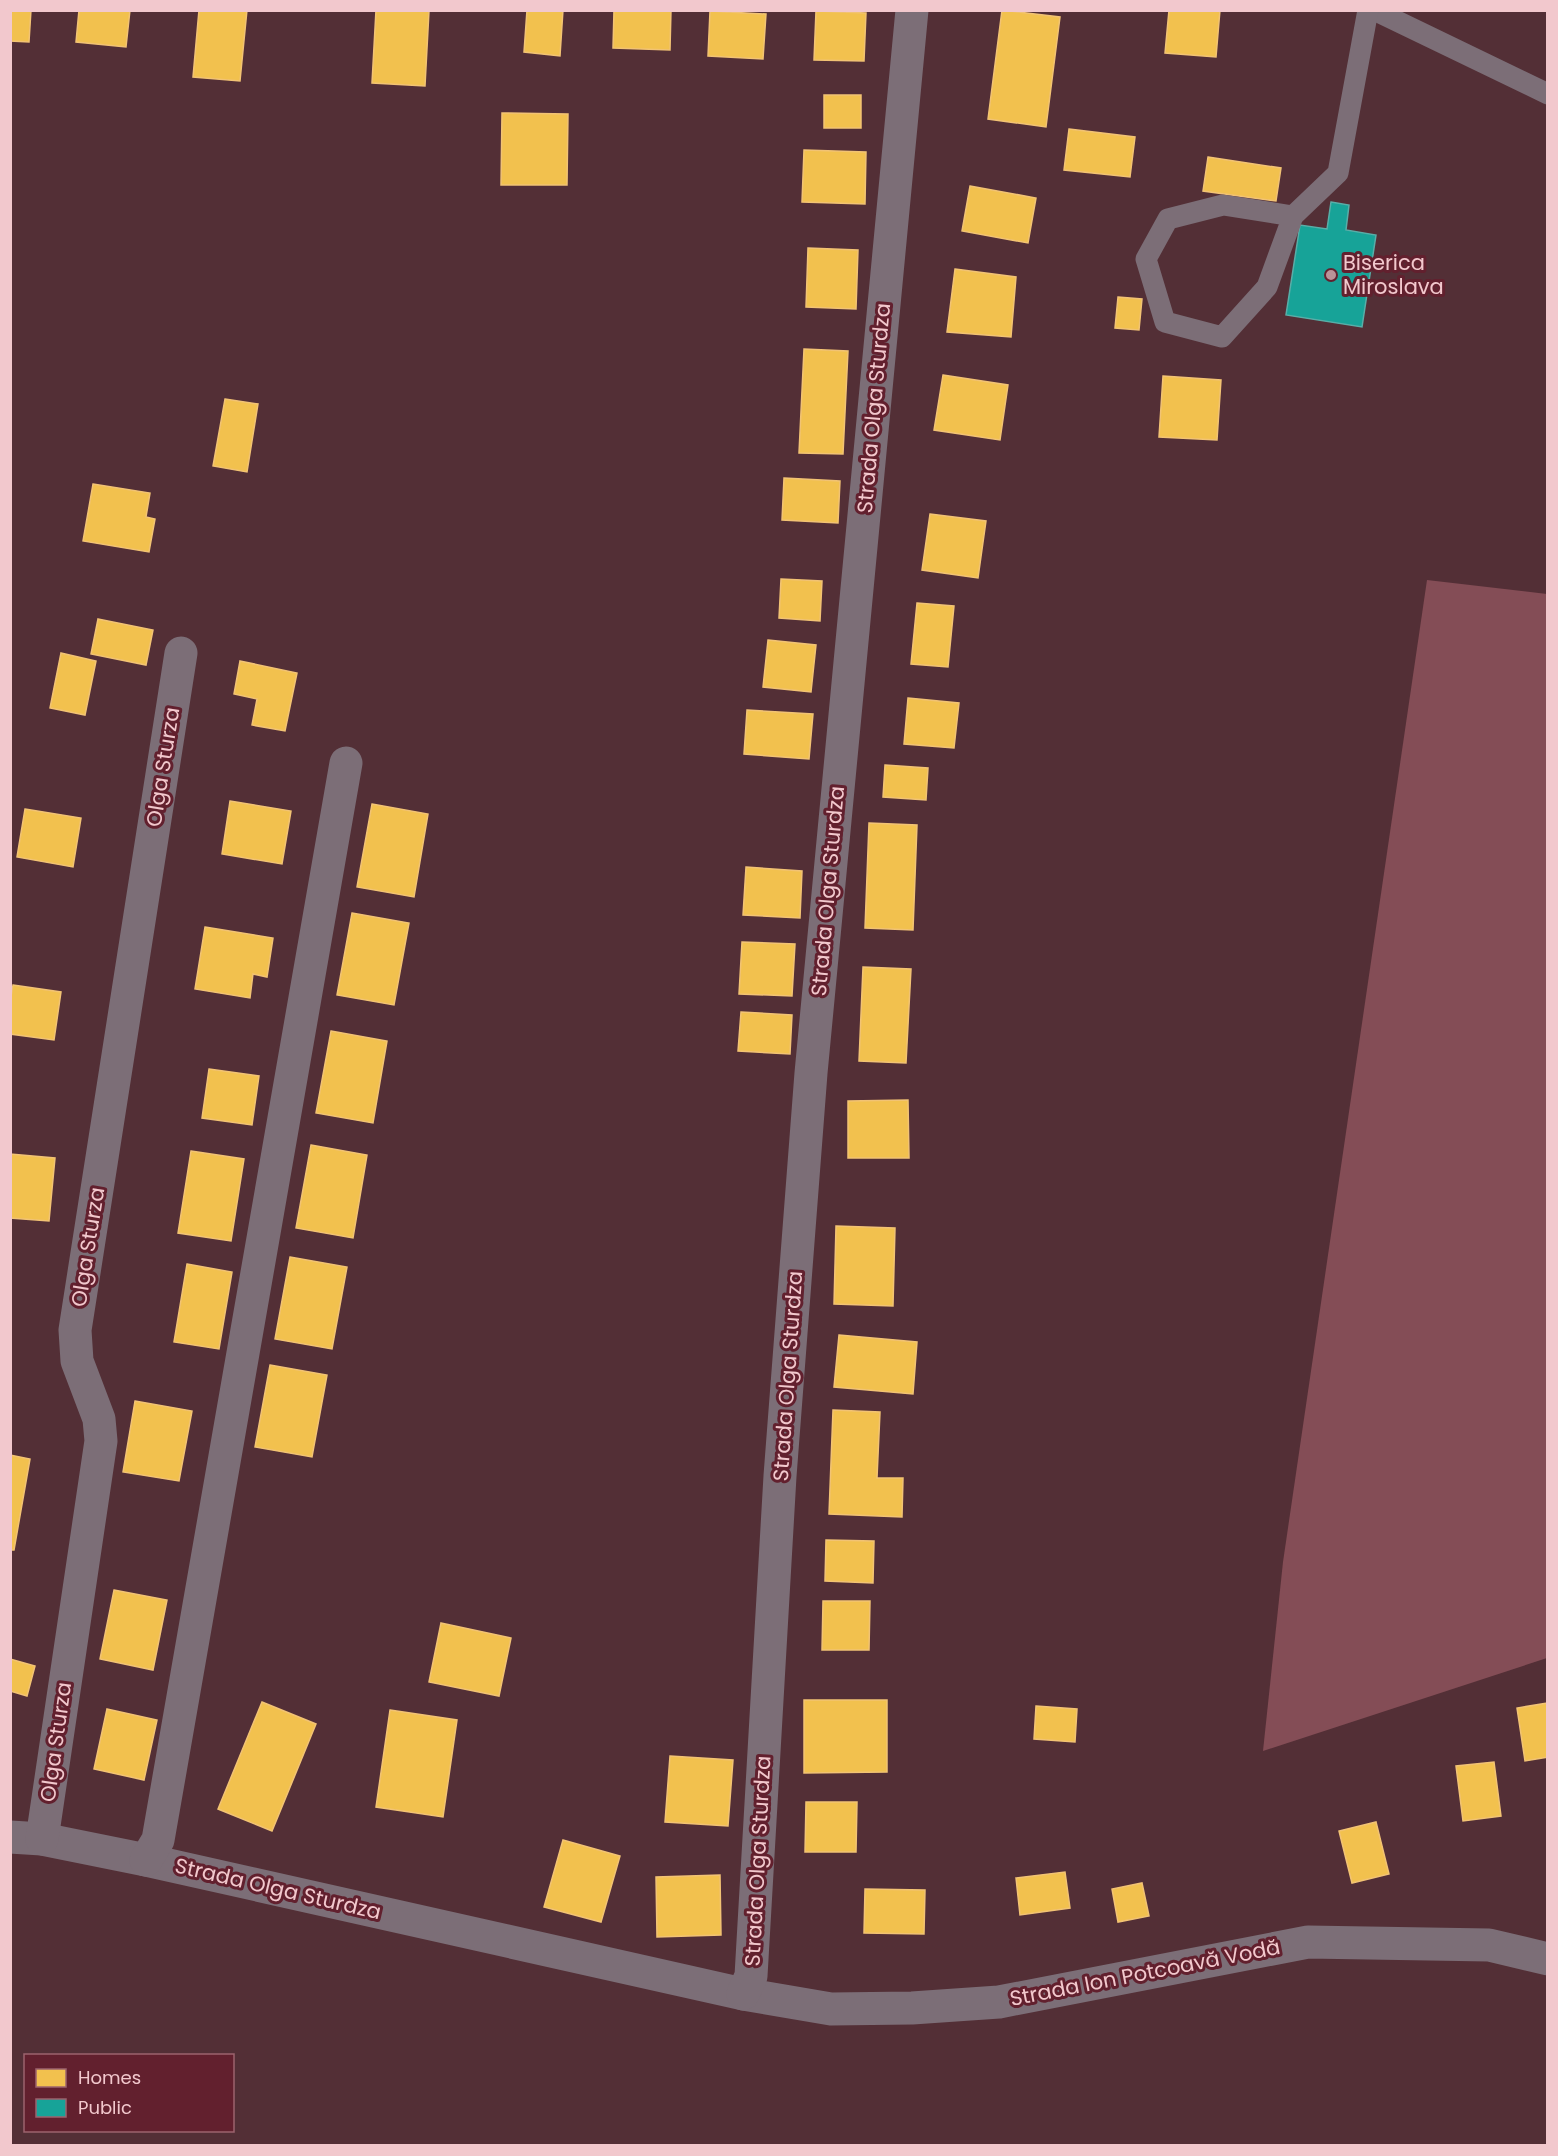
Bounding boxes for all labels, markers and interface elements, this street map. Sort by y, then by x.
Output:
place label: Biserica Miroslava [1343,248,1444,301]
marker: Biserica Miroslava [1324,268,1338,282]
street label: Strada Olga Sturdza [850,302,897,514]
street label: Olga Sturza [139,705,186,829]
street label: Strada Olga Sturdza [804,785,851,997]
street label: Olga Sturza [64,1185,111,1309]
street label: Strada Olga Sturdza [766,1270,809,1482]
street label: Olga Sturza [33,1680,78,1804]
street label: Strada Olga Sturdza [738,1755,777,1967]
street label: Strada Olga Sturdza [172,1851,384,1926]
street label: Strada Ion Potcoavă Vodă [1007,1932,1283,2013]
legend [24,2054,234,2132]
text: Homes [78,2065,141,2090]
text: Public [78,2095,132,2120]

